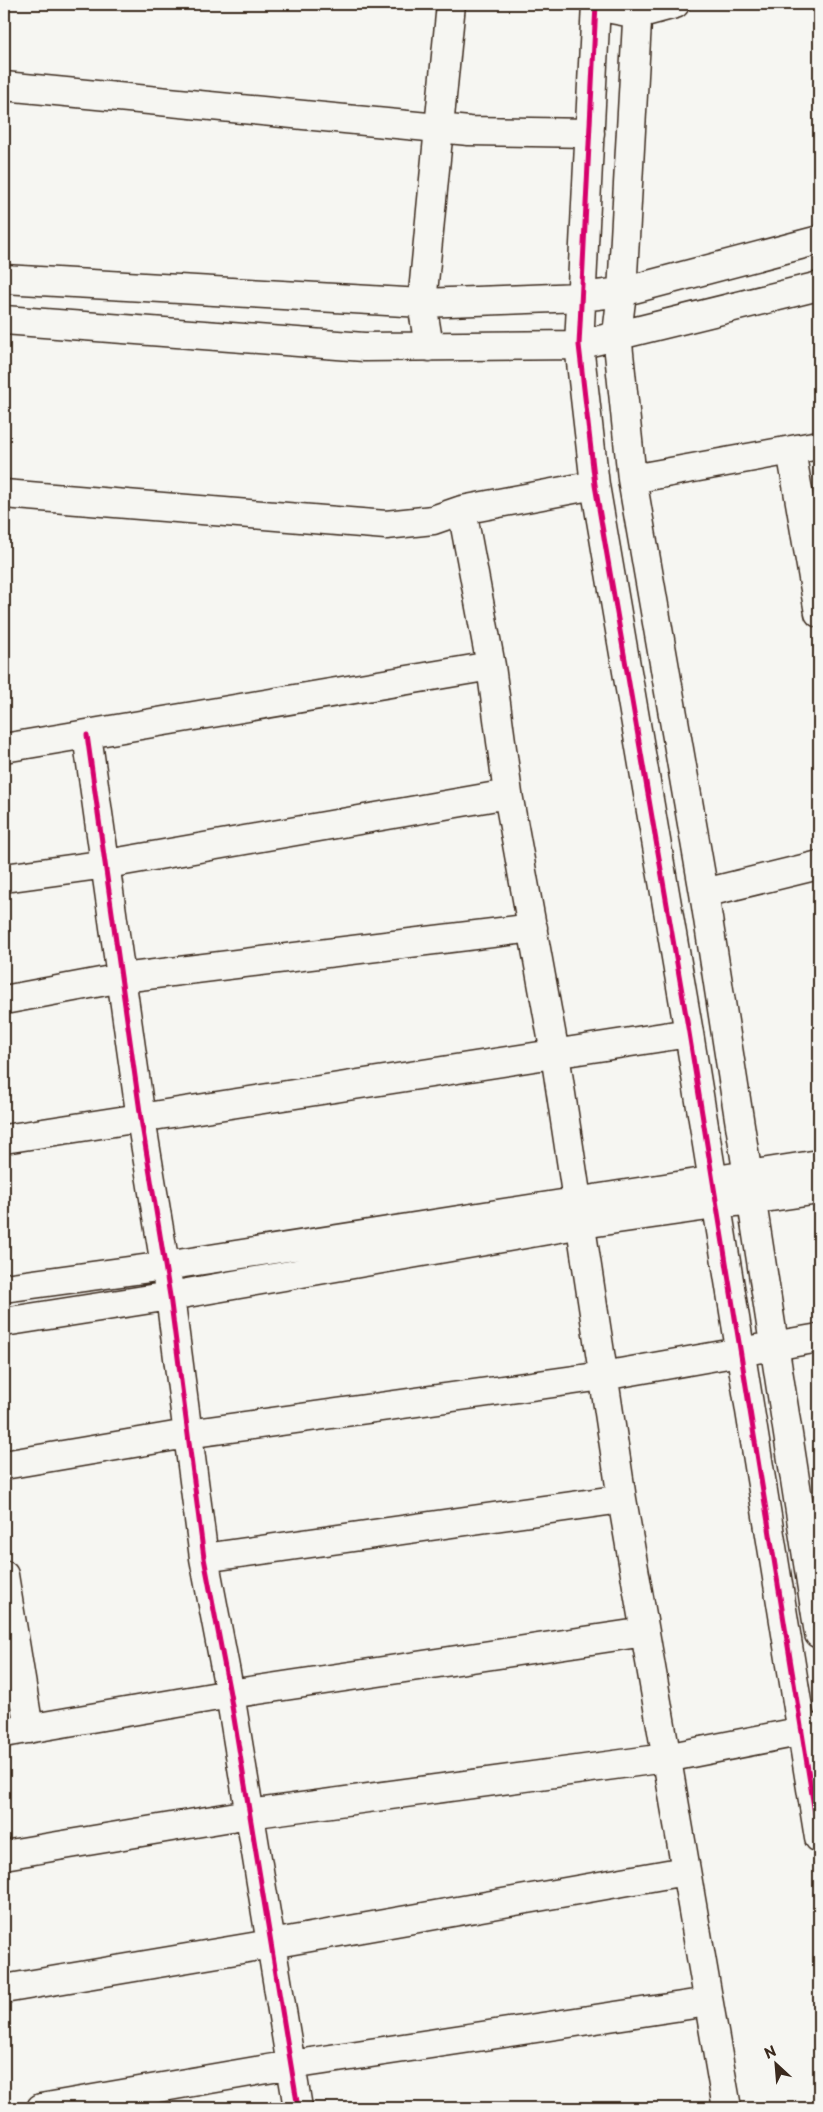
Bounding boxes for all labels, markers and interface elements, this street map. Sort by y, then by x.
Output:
north arrow [750,2040,800,2090]
text: N [760,2040,780,2064]

